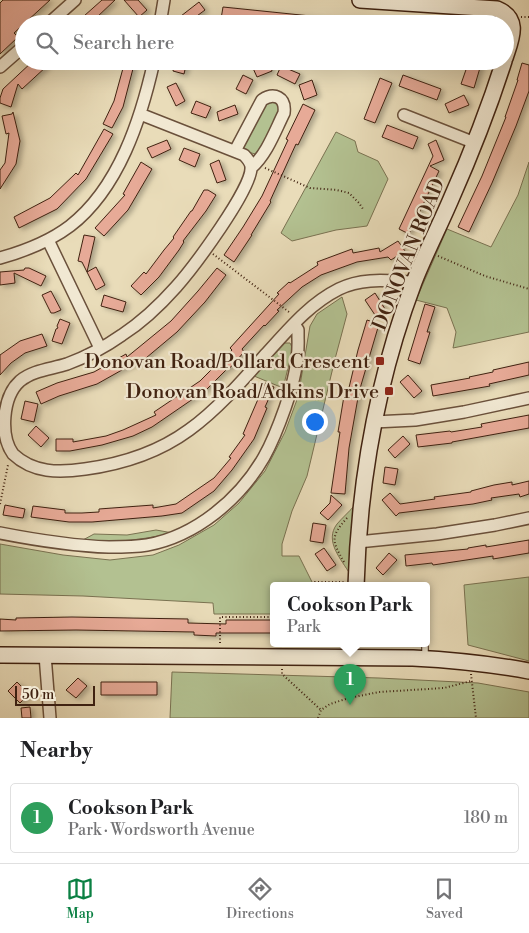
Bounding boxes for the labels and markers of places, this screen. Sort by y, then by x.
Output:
place label: Donovan Road/Pollard Crescent [84,350,370,375]
marker: Donovan Road/Pollard Crescent [374,355,386,367]
place label: Donovan Road/Adkins Drive [126,380,379,405]
marker: Donovan Road/Adkins Drive [383,385,395,397]
pin: 1 [334,664,366,705]

